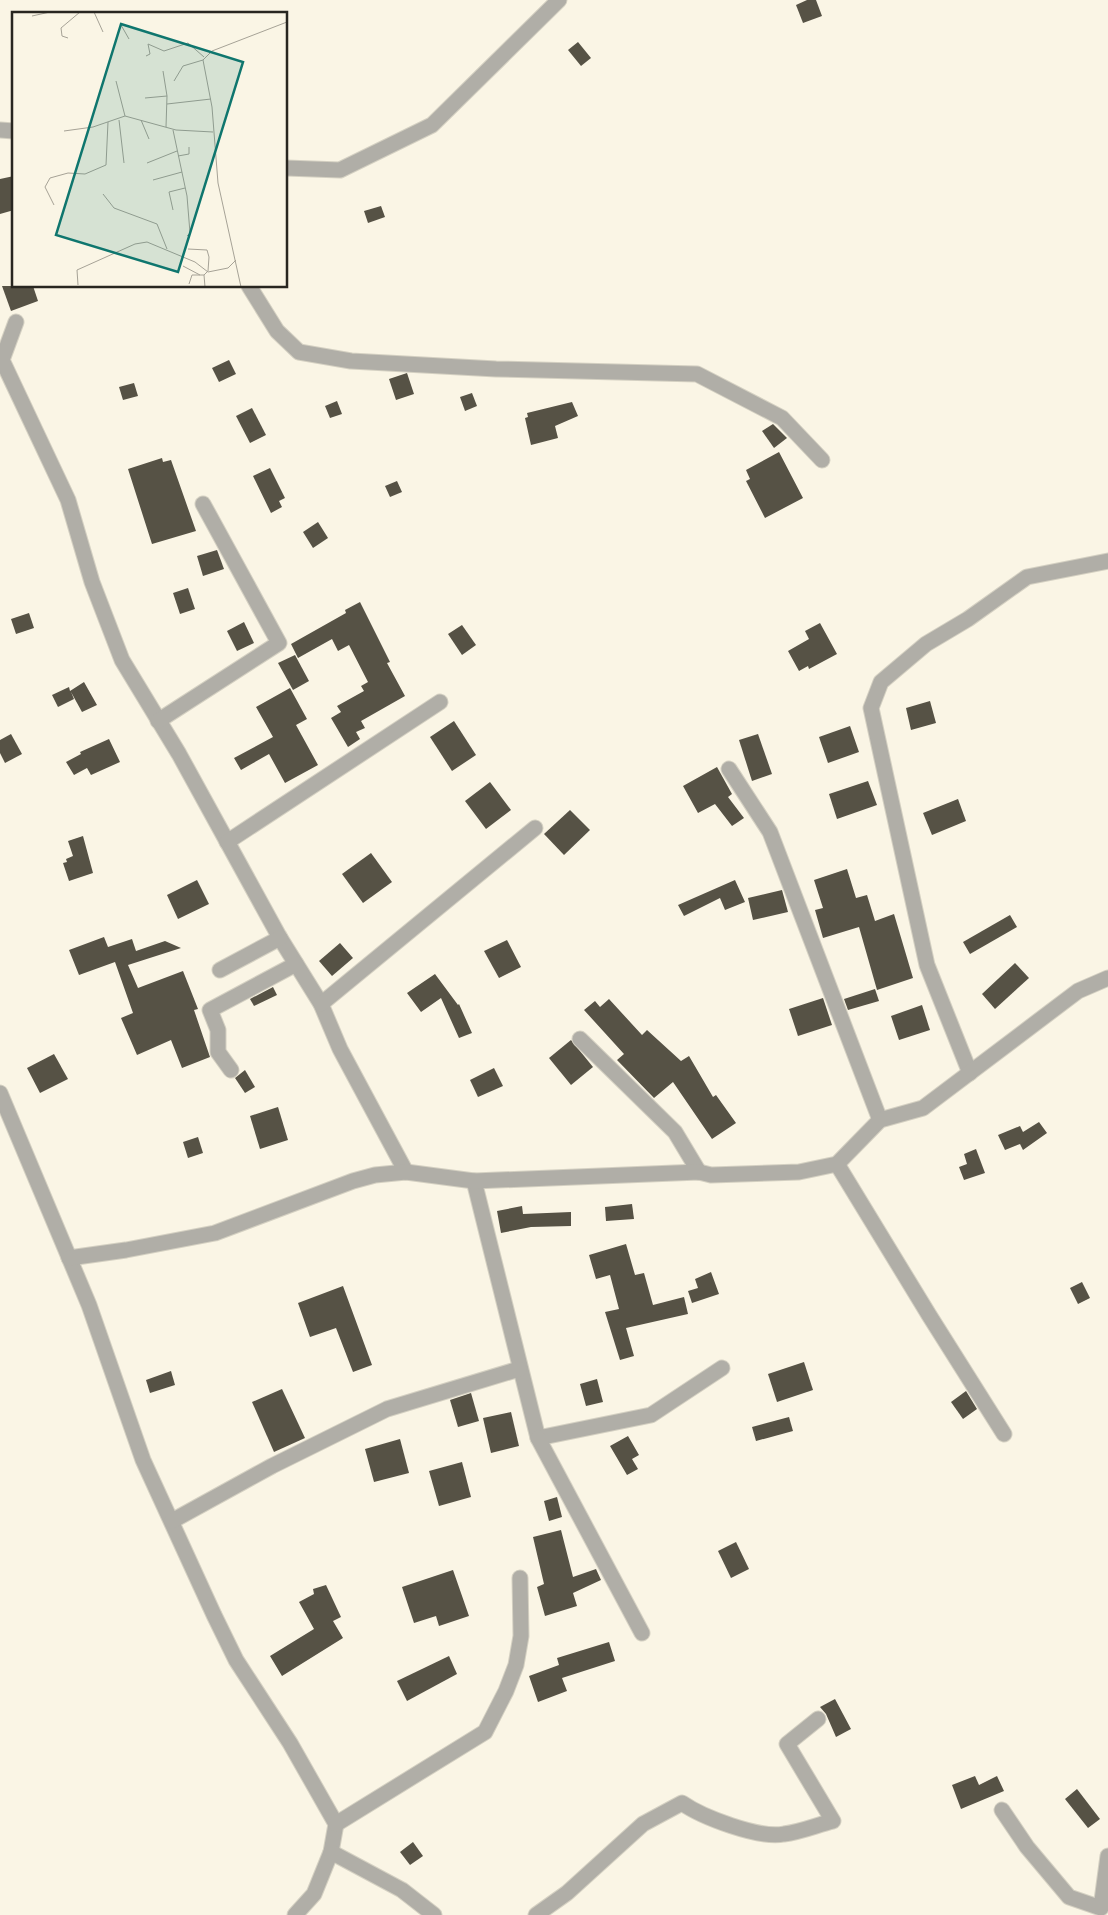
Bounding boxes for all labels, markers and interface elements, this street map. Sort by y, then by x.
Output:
inset map [12,12,288,288]

